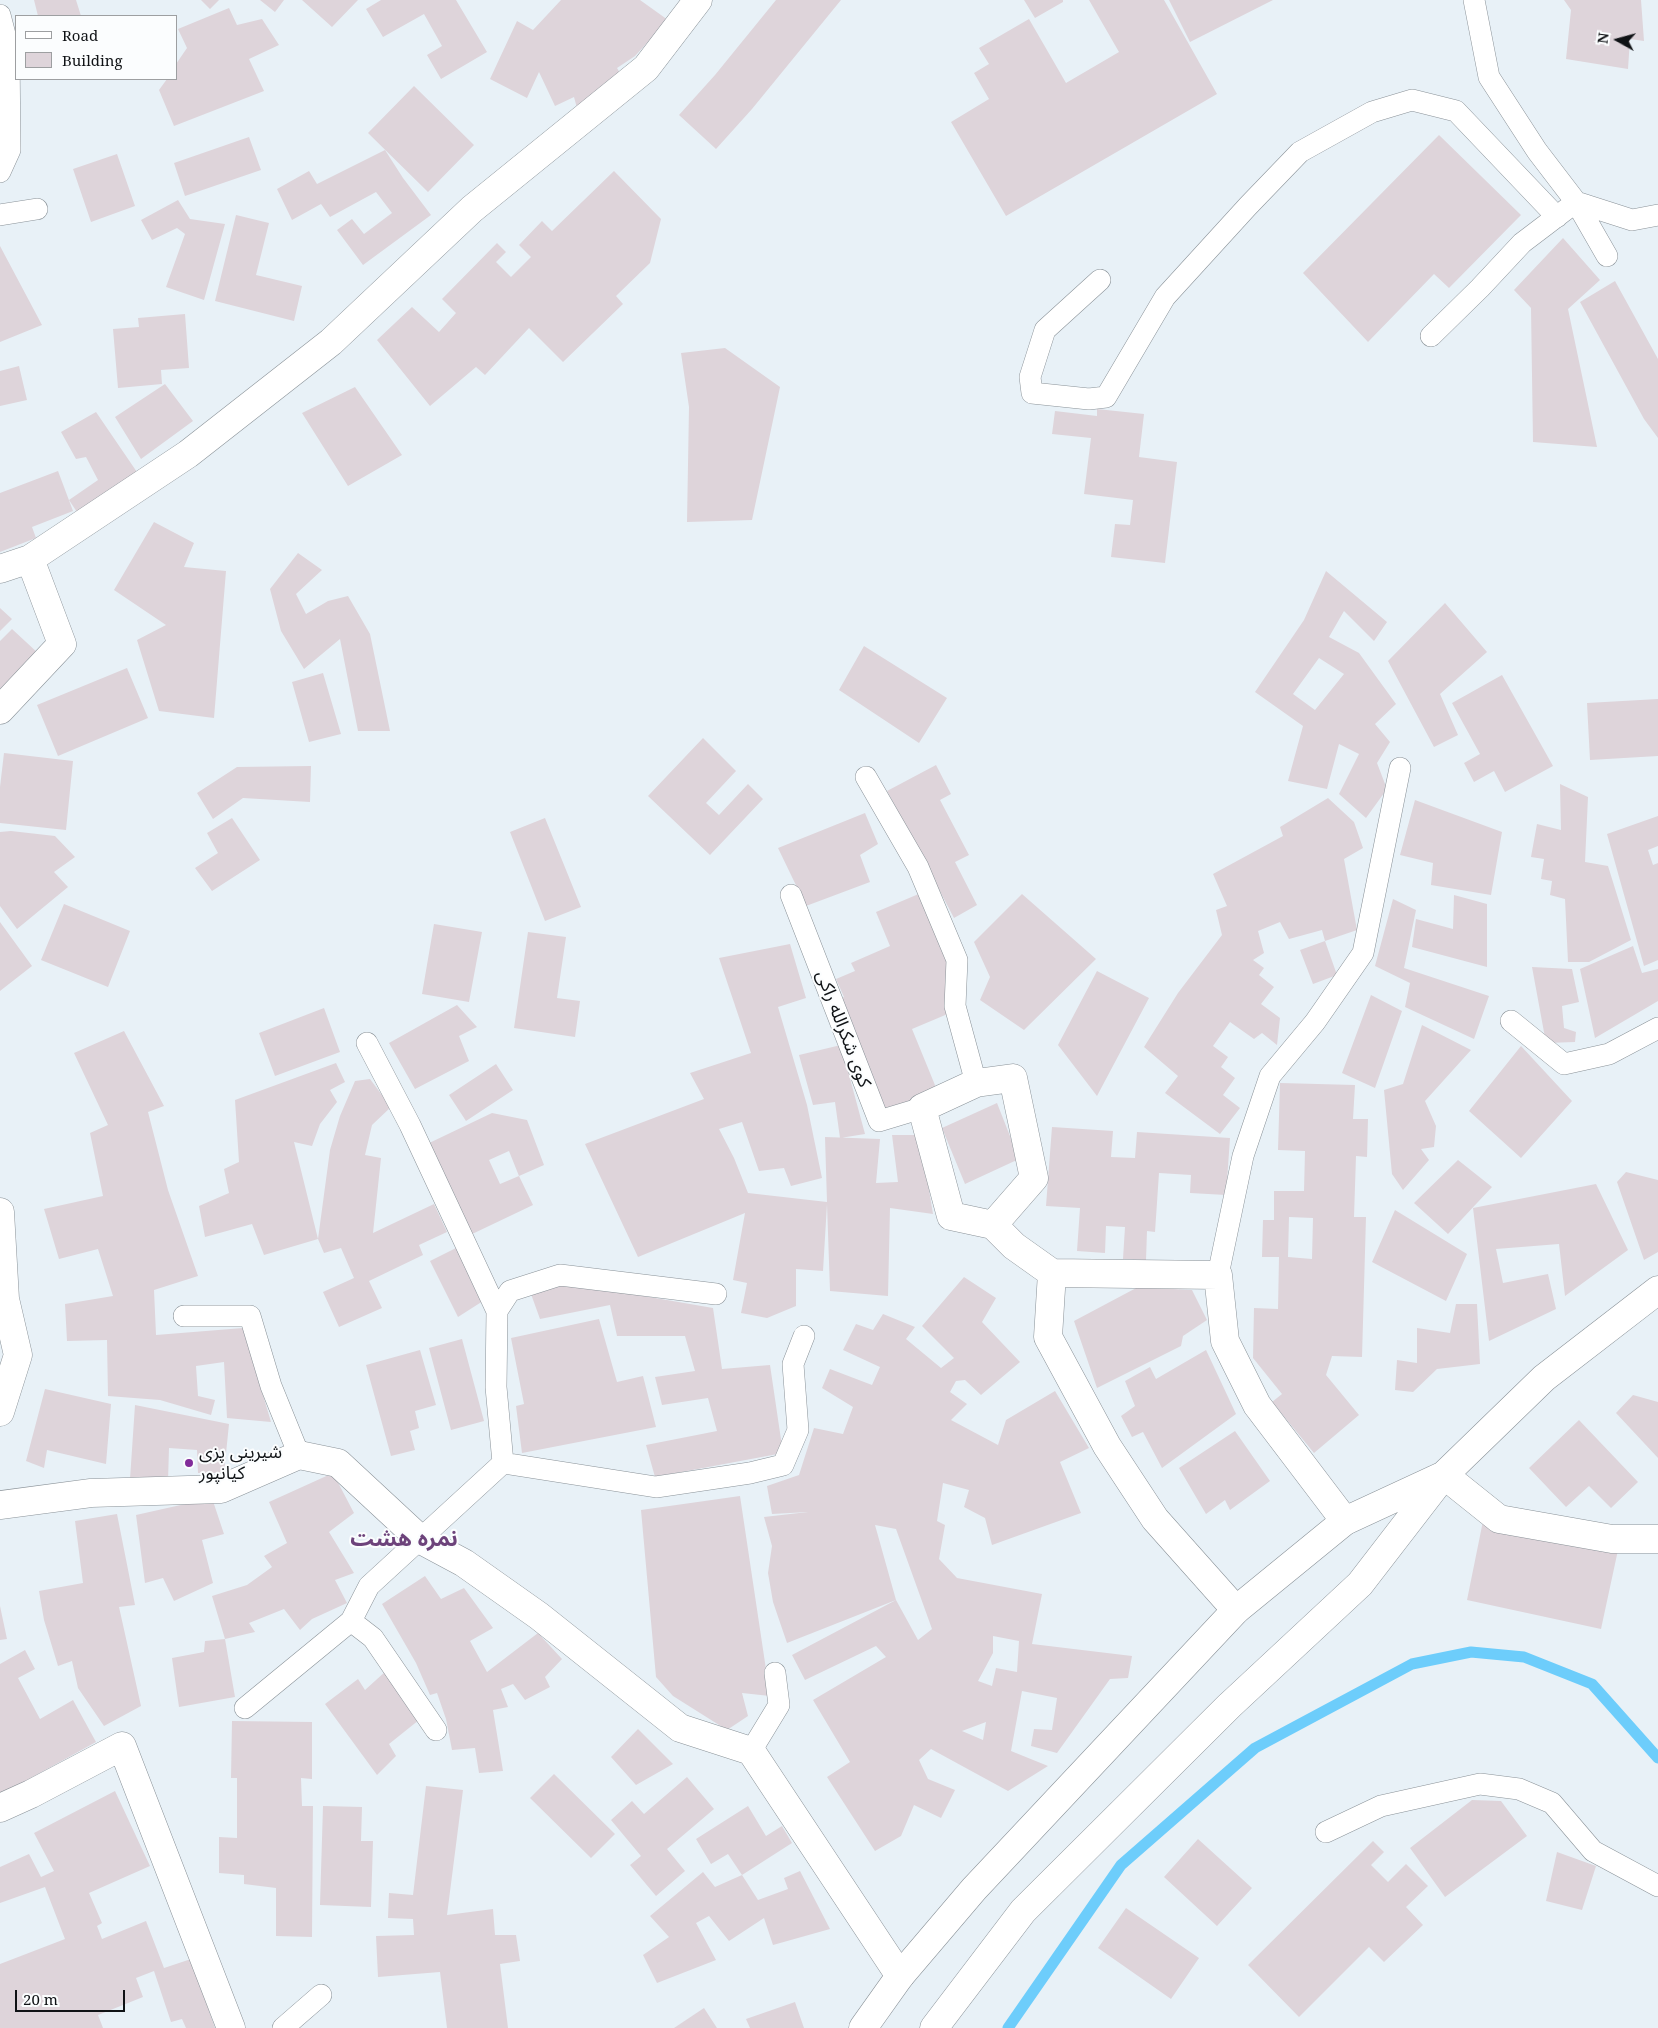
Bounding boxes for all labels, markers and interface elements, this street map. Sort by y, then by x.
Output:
legend [15,15,178,80]
north arrow [1593,15,1643,65]
text: Road [62,25,98,45]
text: N [1593,31,1613,45]
text: Building [62,50,123,70]
street label: کوی شکرالله راکی [811,968,875,1090]
place label: شیرینی پزی کیانپور [199,1442,282,1485]
marker: شیرینی پزی کیانپور [183,1457,195,1469]
district label: نمره هشت [350,1527,458,1553]
scale bar [18,1980,128,2012]
text: 20 m [23,1989,58,2009]

